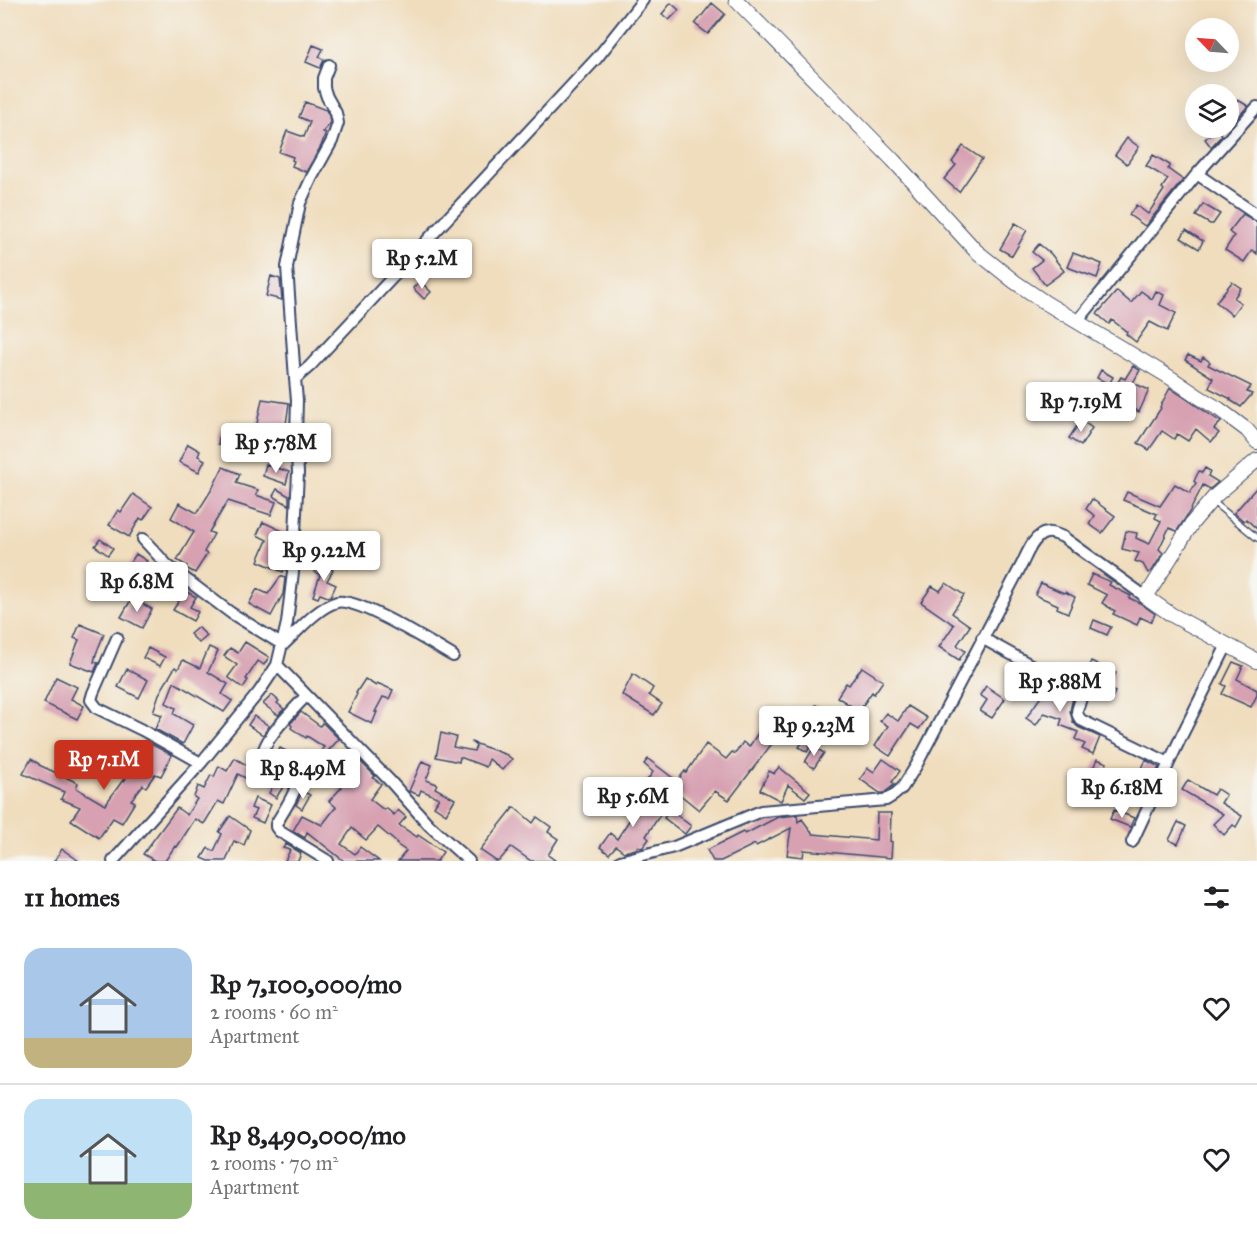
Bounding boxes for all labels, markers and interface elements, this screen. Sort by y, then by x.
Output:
north arrow [1185,18,1239,72]
map controls [1185,18,1239,138]
button: layers [1185,84,1239,138]
pin: Rp 5.2M [367,239,477,290]
text: Rp 5.2M [386,246,458,270]
pin: Rp 7.19M [1019,382,1143,433]
text: Rp 7.19M [1040,389,1122,413]
pin: Rp 5.78M [214,423,338,474]
text: Rp 5.78M [235,430,317,454]
pin: Rp 9.22M [262,531,386,582]
text: Rp 9.22M [282,538,366,562]
pin: Rp 6.8M [82,562,192,613]
text: Rp 6.8M [100,569,174,593]
pin: Rp 5.88M [998,662,1122,713]
text: Rp 5.88M [1018,669,1102,693]
pin: Rp 9.23M [752,706,876,757]
text: Rp 9.23M [773,713,855,737]
pin: Rp 7.1M [49,740,159,791]
text: Rp 7.1M [68,747,140,771]
pin: Rp 8.49M [241,749,365,800]
text: Rp 8.49M [260,756,346,780]
pin: Rp 6.18M [1060,768,1184,819]
text: Rp 6.18M [1081,775,1163,799]
pin: Rp 5.6M [578,777,688,828]
text: Rp 5.6M [597,784,669,808]
text: 11 homes [24,881,120,913]
icon: filters [1200,881,1233,914]
text: Rp 7,100,000/mo [210,968,402,1000]
icon: home [72,972,144,1044]
icon: heart [1200,992,1233,1025]
text: 2 rooms · 60 m² [210,1000,338,1024]
text: Apartment [210,1024,299,1048]
text: Rp 8,490,000/mo [210,1119,406,1151]
icon: home [72,1123,144,1195]
icon: heart [1200,1143,1233,1176]
text: 2 rooms · 70 m² [210,1151,338,1175]
text: Apartment [210,1175,299,1199]

